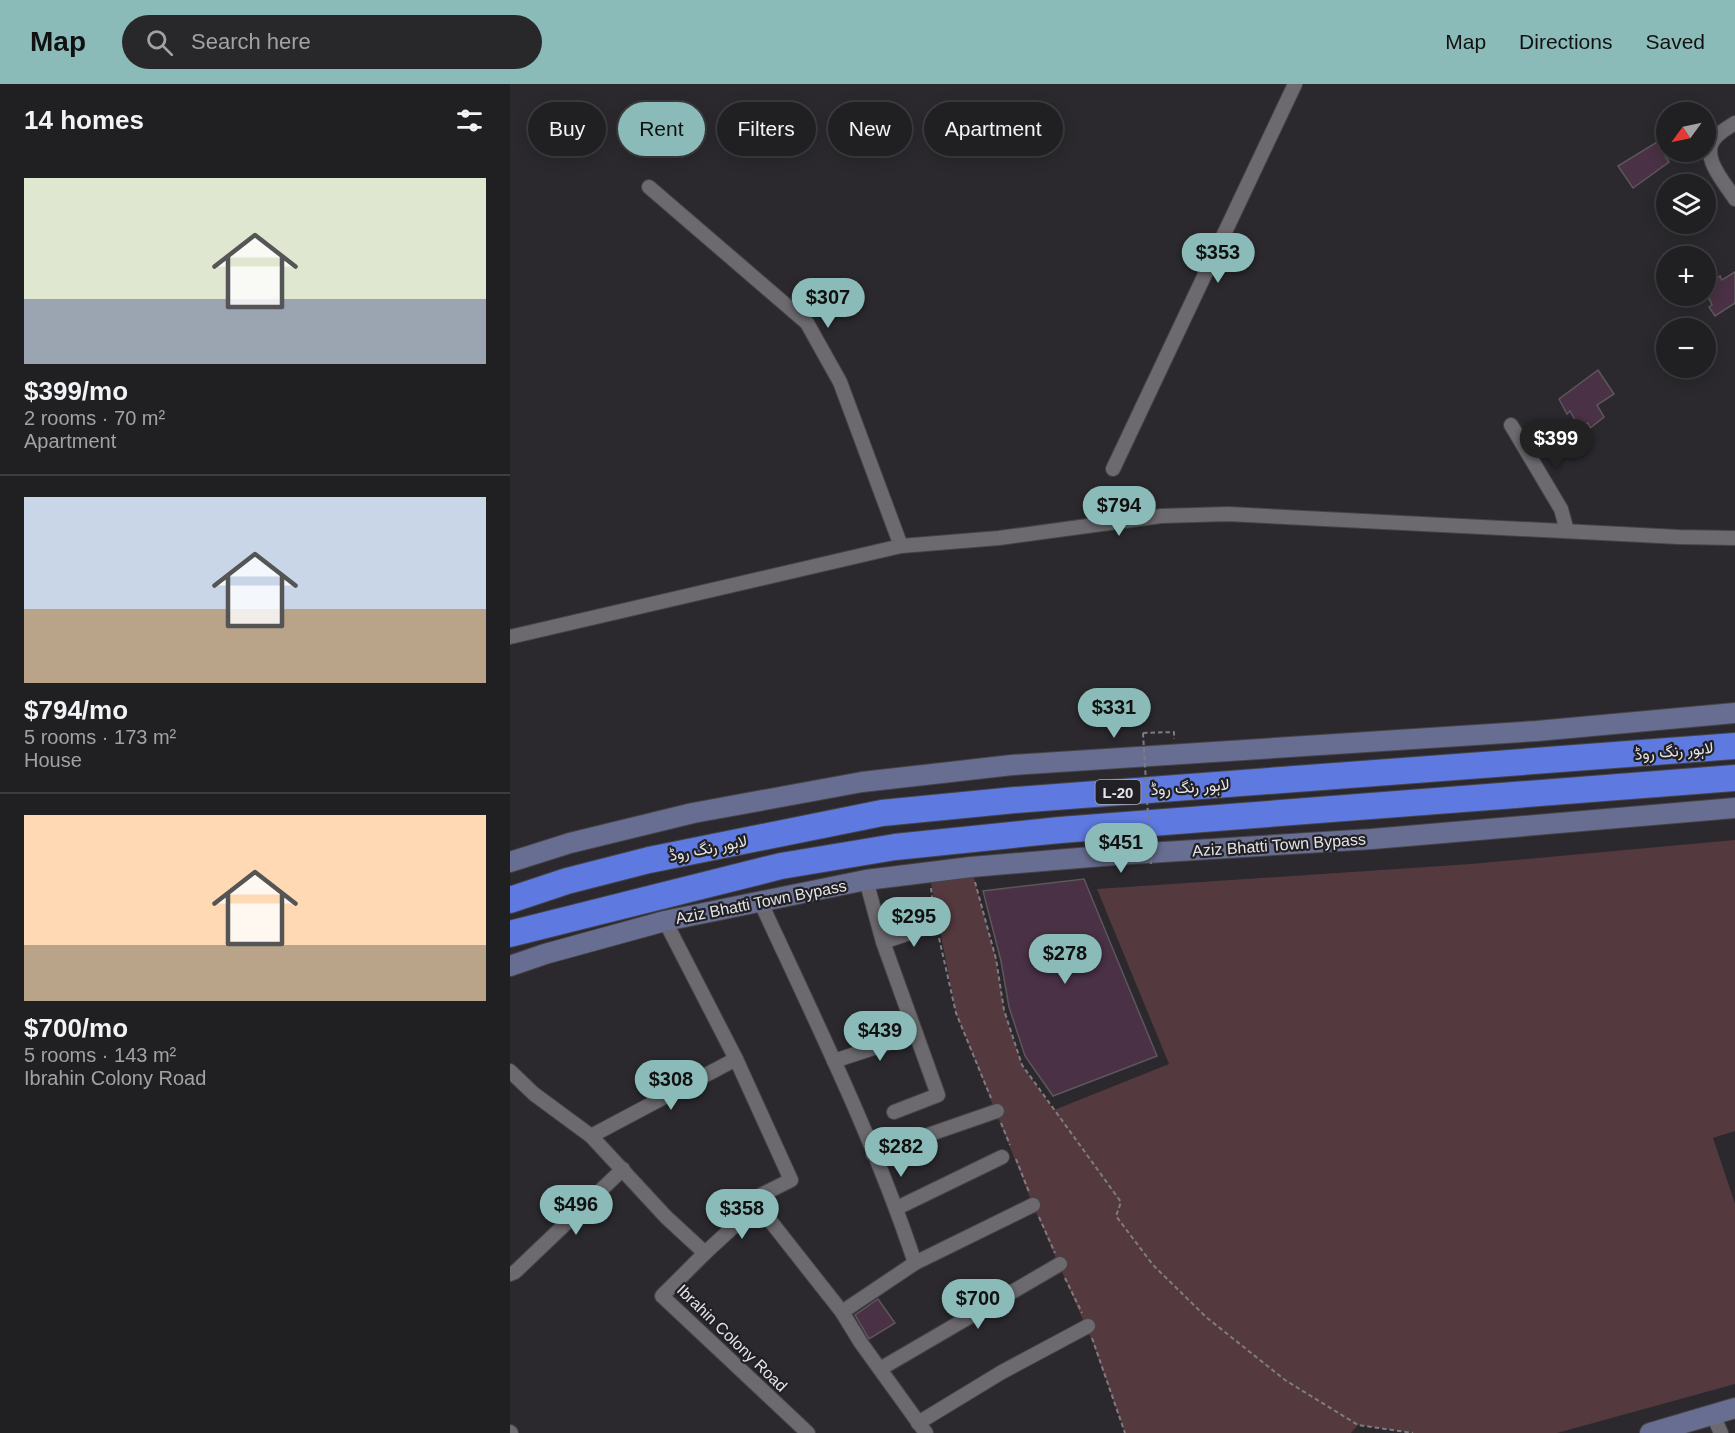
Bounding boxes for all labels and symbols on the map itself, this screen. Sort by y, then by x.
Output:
north arrow [1656,102,1716,162]
pin: $353 [1182,233,1254,284]
pin: $307 [792,278,864,329]
pin: $399 [1520,419,1592,470]
pin: $794 [1083,486,1155,537]
pin: $331 [1078,688,1150,739]
street label: لاہور رنگ روڈ [1634,739,1714,765]
street label: لاہور رنگ روڈ [1150,776,1230,800]
road number: L-20 [1096,780,1140,804]
pin: $451 [1085,823,1157,874]
street label: Aziz Bhatti Town Bypass [1192,830,1366,860]
street label: لاہور رنگ روڈ [668,832,749,866]
street label: Aziz Bhatti Town Bypass [674,877,848,927]
pin: $295 [878,897,950,948]
pin: $278 [1029,934,1101,985]
pin: $439 [844,1011,916,1062]
pin: $308 [635,1060,707,1111]
pin: $282 [865,1127,937,1178]
pin: $496 [540,1185,612,1236]
pin: $358 [706,1189,778,1240]
pin: $700 [942,1279,1014,1330]
street label: Ibrahin Colony Road [674,1281,790,1395]

